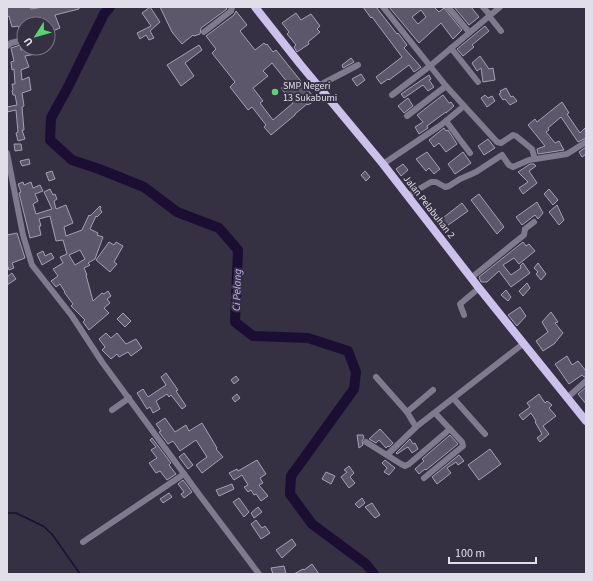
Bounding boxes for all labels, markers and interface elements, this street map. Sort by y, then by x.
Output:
north arrow [16,16,56,56]
text: U [20,34,37,49]
place label: SMP Negeri 13 Sukabumi [283,79,337,105]
marker: SMP Negeri 13 Sukabumi [270,87,280,97]
street label: Jalan Pelabuhan 2 [400,172,458,242]
water label: Ci Pelang [229,268,245,311]
scale bar [449,539,536,565]
text: 100 m [455,545,485,562]

